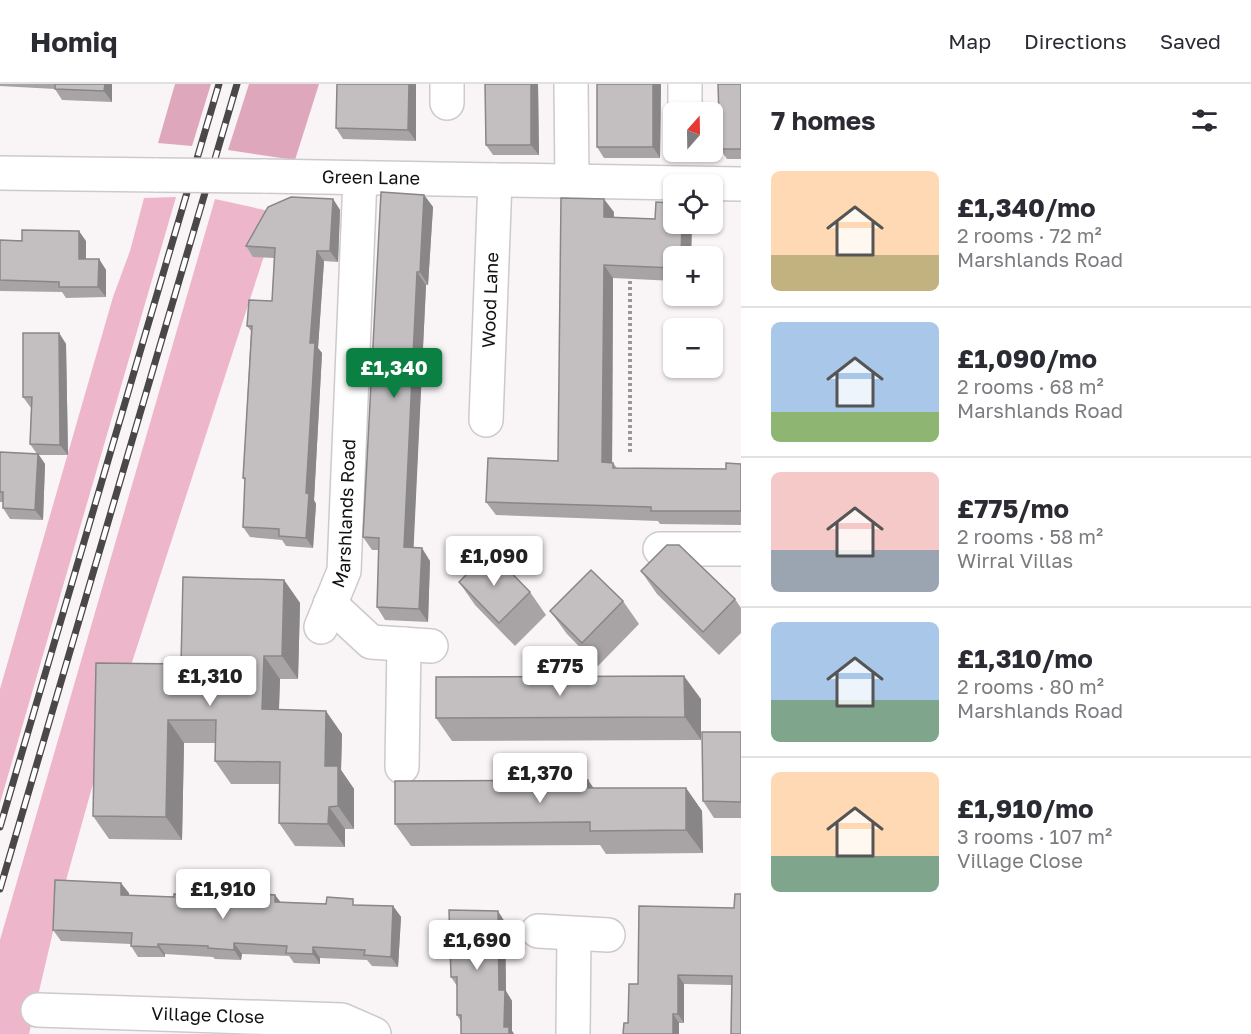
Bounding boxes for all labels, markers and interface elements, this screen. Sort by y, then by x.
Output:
text: Homiq [30,25,117,58]
text: Map [948,28,991,54]
text: Directions [1024,28,1127,54]
text: Saved [1160,28,1221,54]
north arrow [663,102,723,162]
map controls [663,102,723,378]
icon: filters [1188,104,1221,137]
text: 7 homes [771,105,876,136]
street label: Green Lane [322,165,420,189]
button: locate [663,174,723,234]
text: £1,340/mo [957,192,1096,223]
icon: home [819,195,891,267]
text: 2 rooms · 72 m² [957,223,1102,247]
button: + [663,246,723,306]
text: Marshlands Road [957,247,1123,271]
street label: Wood Lane [477,252,502,348]
button: − [663,318,723,378]
text: £1,090/mo [957,343,1097,374]
icon: home [819,346,891,418]
pin: £1,340 [345,348,443,399]
text: £1,340 [360,355,428,379]
text: 2 rooms · 68 m² [957,374,1104,398]
text: Marshlands Road [957,398,1123,422]
street label: Marshlands Road [326,438,359,591]
text: £775/mo [957,493,1069,524]
icon: home [819,496,891,568]
text: 2 rooms · 58 m² [957,524,1103,548]
pin: £1,090 [445,536,543,587]
text: £1,090 [460,543,528,567]
text: Wirral Villas [957,548,1073,572]
text: £1,310/mo [957,643,1093,674]
pin: £775 [524,646,596,697]
icon: home [819,646,891,718]
text: £775 [536,653,584,677]
pin: £1,310 [161,656,259,707]
text: £1,310 [177,663,243,687]
text: 2 rooms · 80 m² [957,674,1104,698]
text: Marshlands Road [957,698,1123,722]
pin: £1,370 [491,753,589,804]
text: £1,370 [507,760,573,784]
text: £1,910/mo [957,793,1094,824]
icon: home [819,796,891,868]
text: 3 rooms · 107 m² [957,824,1112,848]
text: Village Close [957,848,1083,872]
pin: £1,910 [174,869,272,920]
text: £1,910 [190,876,256,900]
pin: £1,690 [428,920,526,971]
text: £1,690 [443,927,511,951]
street label: Village Close [151,1002,265,1027]

